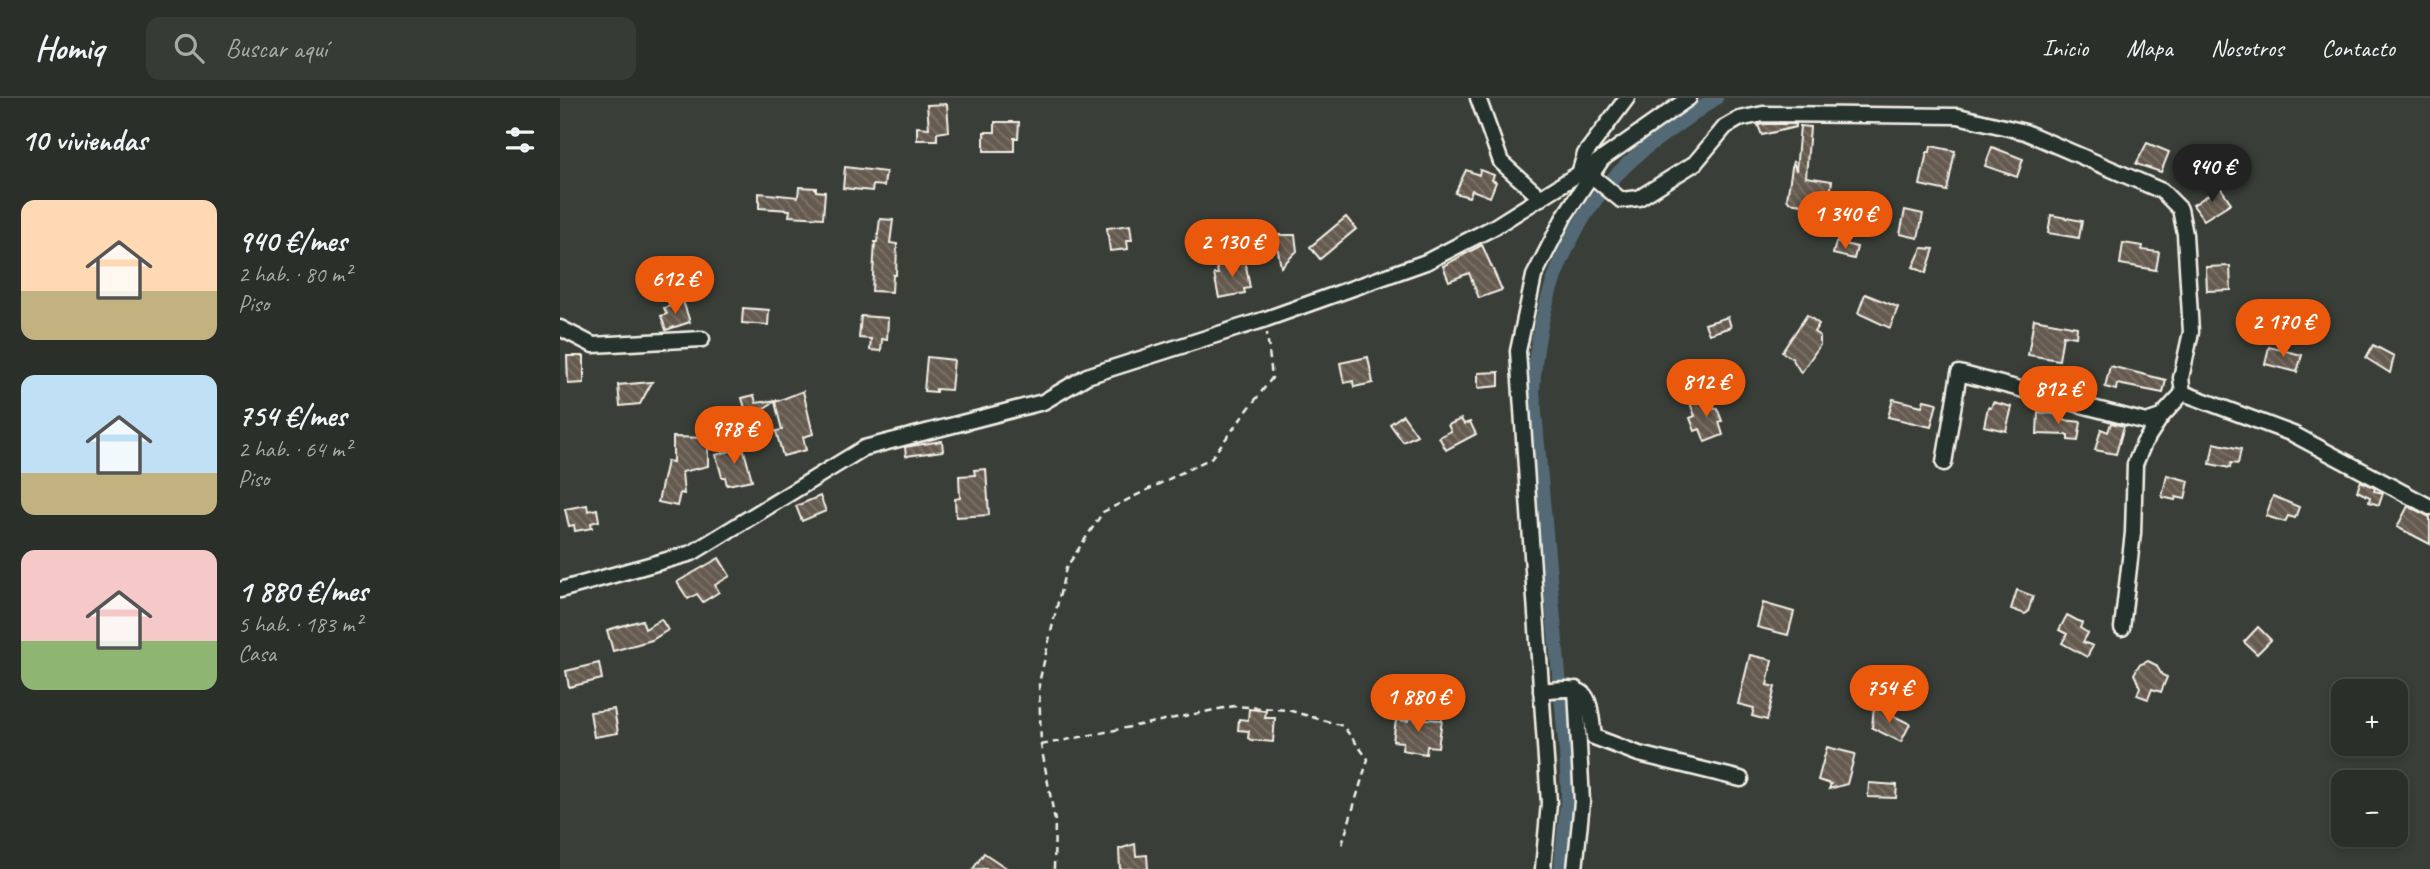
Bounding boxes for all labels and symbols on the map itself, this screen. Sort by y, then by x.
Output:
pin: 940 € [2163,144,2261,204]
pin: 1 340 € [1780,192,1910,251]
pin: 2 130 € [1167,220,1297,279]
pin: 612 € [626,256,724,316]
pin: 2 170 € [2218,300,2348,359]
pin: 812 € [1657,360,1755,419]
pin: 812 € [2009,366,2107,426]
pin: 978 € [685,406,783,466]
pin: 754 € [1840,666,1938,725]
pin: 1 880 € [1353,674,1483,734]

